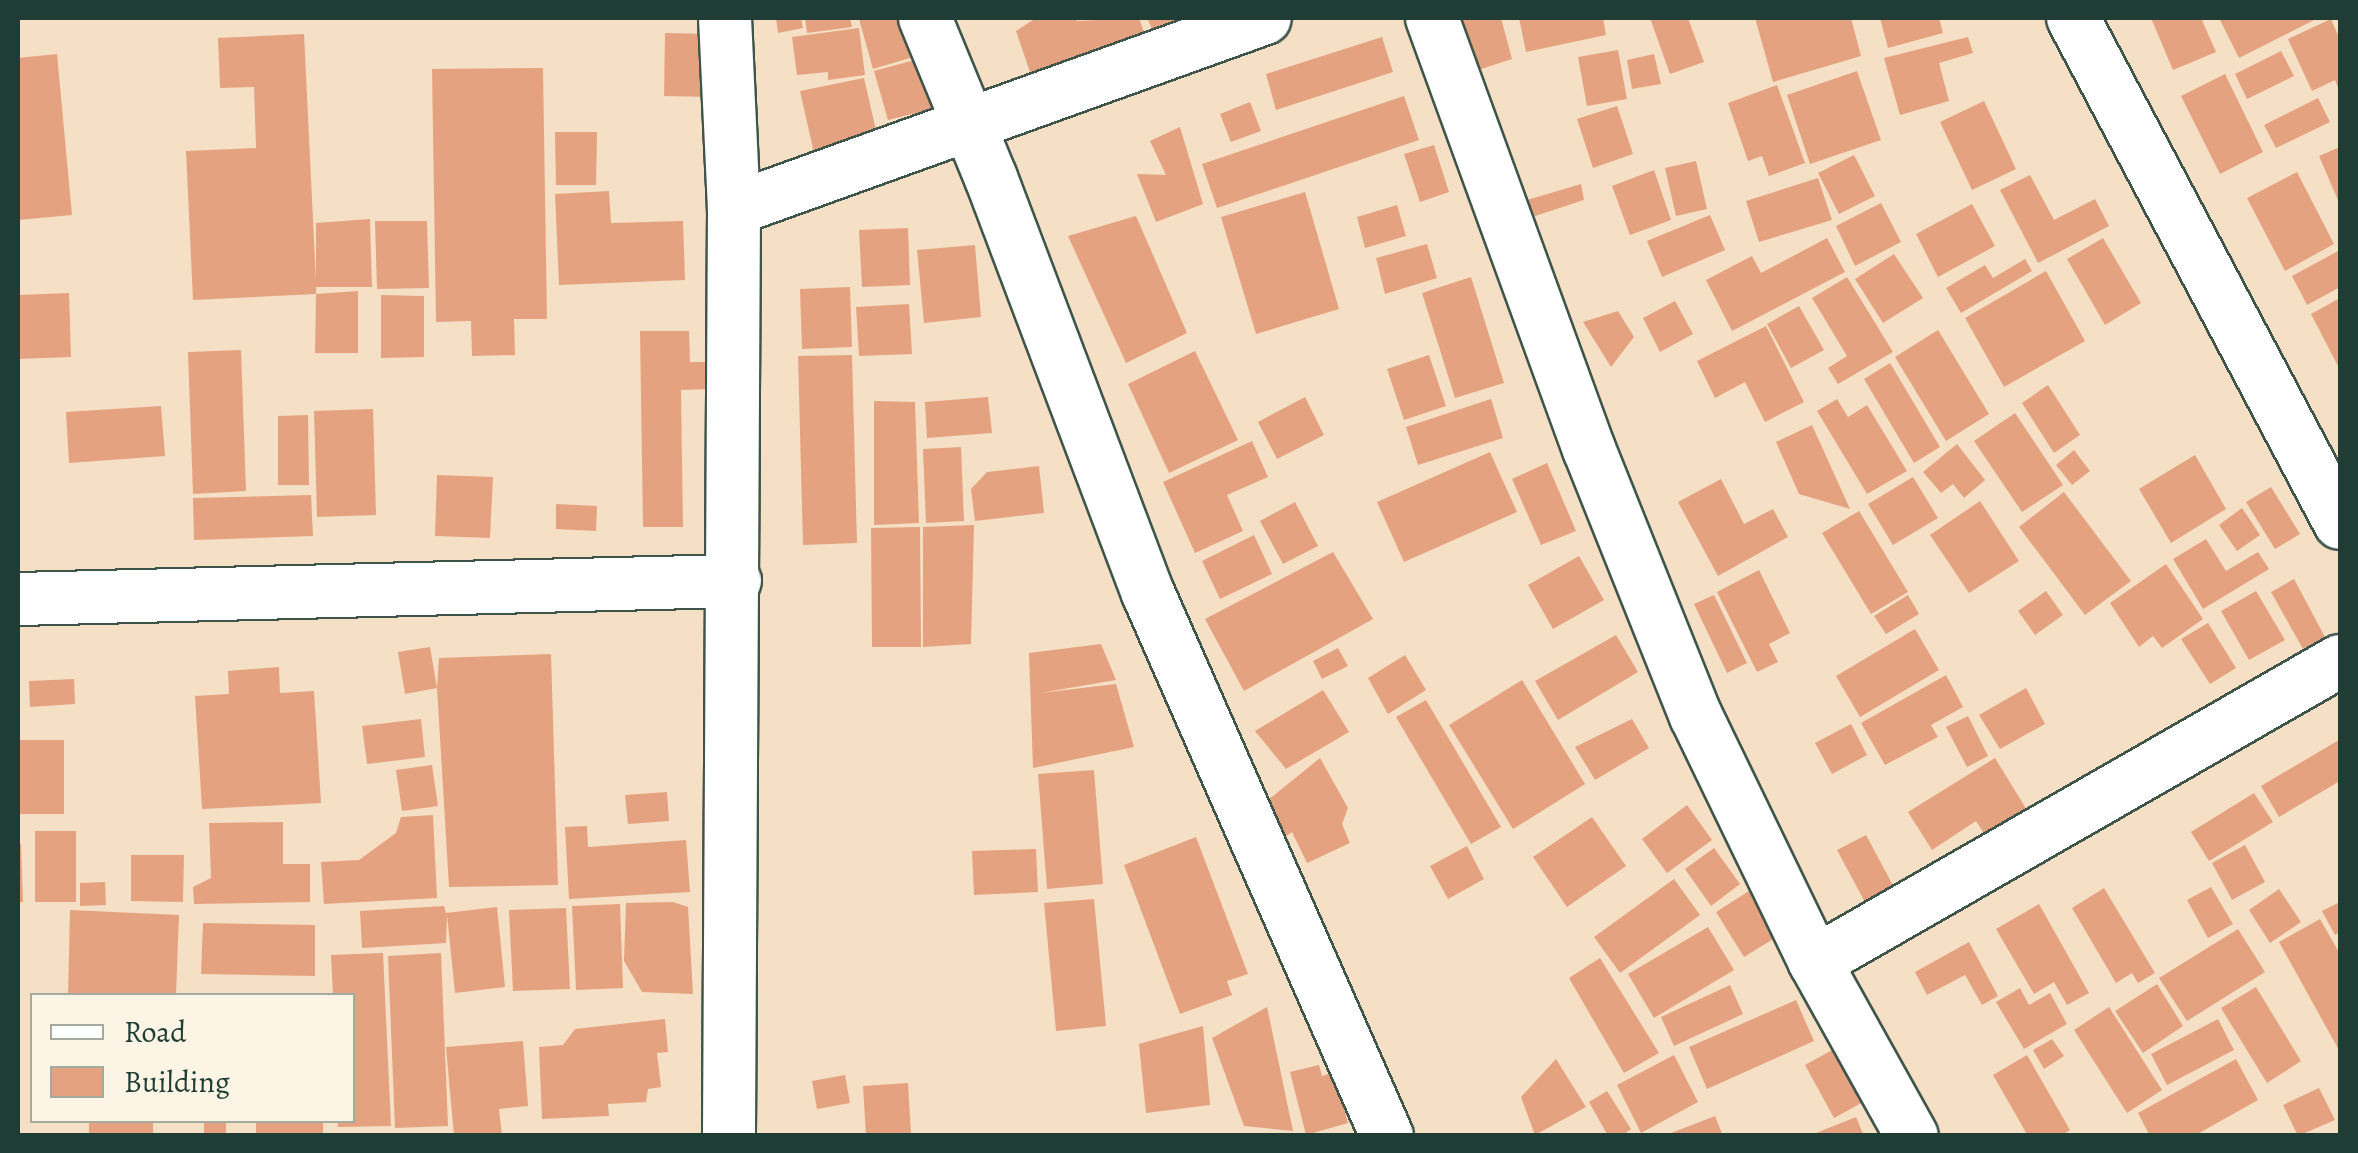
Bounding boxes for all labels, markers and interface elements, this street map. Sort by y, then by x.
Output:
legend [30,993,355,1123]
text: Road [124,1012,186,1052]
text: Building [124,1062,230,1102]

